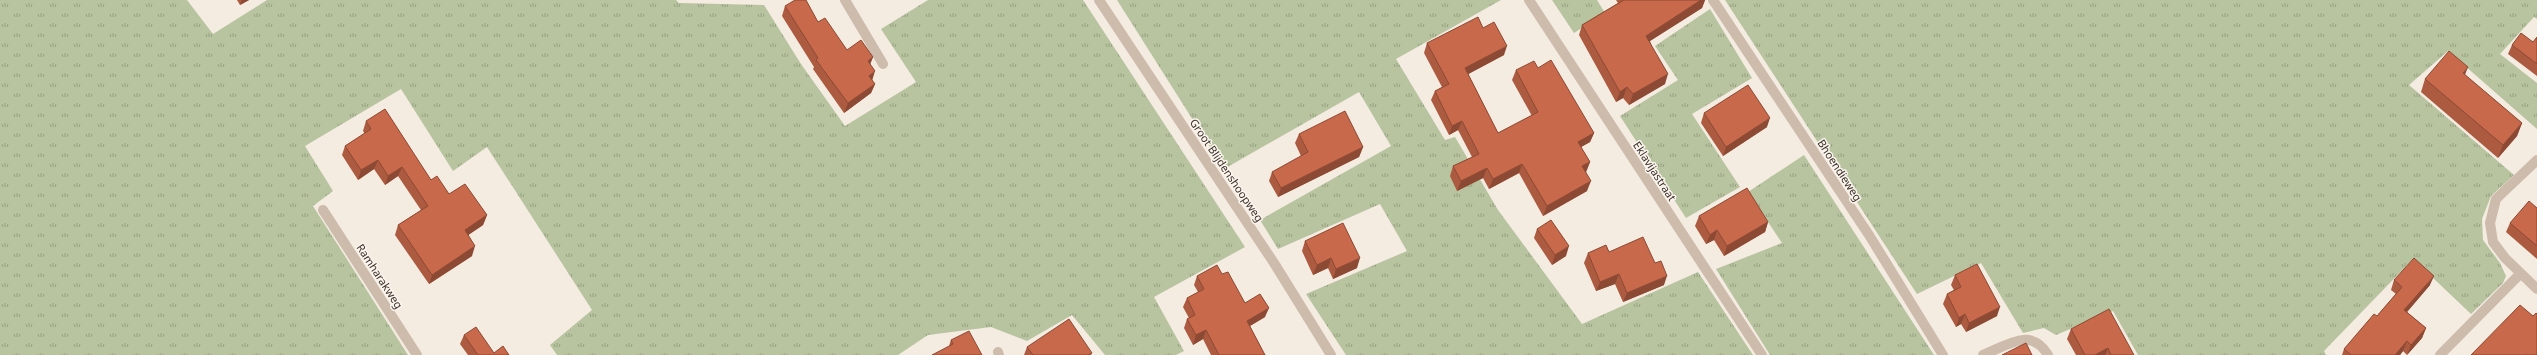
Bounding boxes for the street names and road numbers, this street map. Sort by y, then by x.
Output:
street label: Groot Blijdenshoopweg [1187,115,1267,225]
street label: Bhoendieweg [1814,136,1866,204]
street label: Eklavijastraat [1630,138,1680,204]
street label: Ramharakweg [353,241,407,311]

